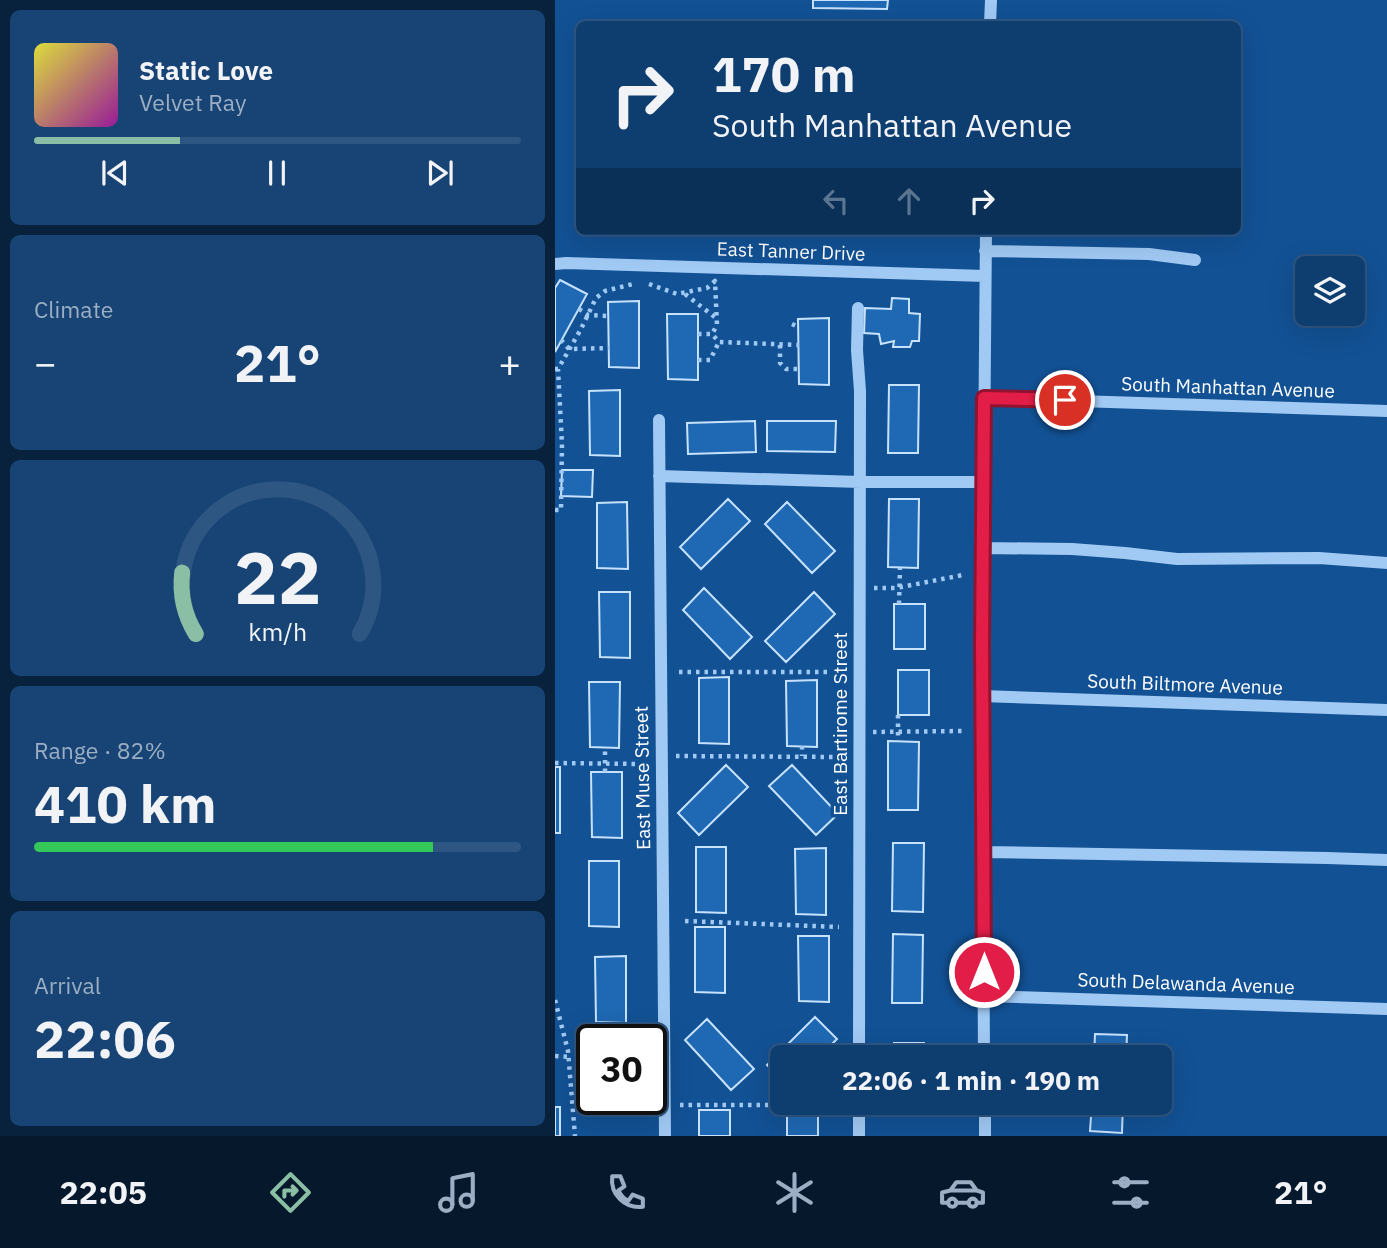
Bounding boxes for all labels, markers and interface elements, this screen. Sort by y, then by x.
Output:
text: 170 m [712,42,856,105]
icon: right [597,49,688,140]
text: Static Love [139,53,273,87]
text: Velvet Ray [139,87,246,117]
text: South Manhattan Avenue [712,104,1072,146]
icon: previous [96,154,134,192]
icon: pause [258,154,296,192]
icon: next [421,154,459,192]
icon: left [817,182,855,220]
icon: ahead [890,182,928,220]
icon: right [963,182,1001,220]
street label: East Tanner Drive [716,236,866,266]
map controls [1295,256,1365,326]
button: layers [1295,256,1365,326]
text: Climate [34,294,113,324]
text: 21° [234,329,321,396]
text: − [34,338,57,387]
text: + [498,338,521,387]
pin [1035,370,1095,430]
street label: South Manhattan Avenue [1121,371,1335,403]
icon: arrive [1046,381,1084,419]
text: 22 [234,529,321,624]
text: km/h [248,615,307,648]
street label: East Bartirome Street [828,632,852,816]
street label: South Biltmore Avenue [1087,669,1283,699]
street label: East Muse Street [629,706,655,850]
text: Range · 82% [34,735,166,765]
text: 410 km [34,770,216,837]
position arrow [947,935,1021,1009]
street label: South Delawanda Avenue [1077,967,1295,999]
text: Arrival [34,970,101,1000]
text: 22:06 [34,1005,176,1072]
speed limit sign: 30 [576,1024,667,1115]
text: 22:06 · 1 min · 190 m [842,1063,1100,1097]
icon: directions [266,1168,315,1217]
icon: music [434,1168,483,1217]
icon: phone [602,1168,651,1217]
icon: climate [770,1168,819,1217]
icon: car [938,1168,987,1217]
icon: filters [1106,1168,1155,1217]
text: 22:05 [60,1171,147,1213]
text: 21° [1274,1171,1327,1213]

